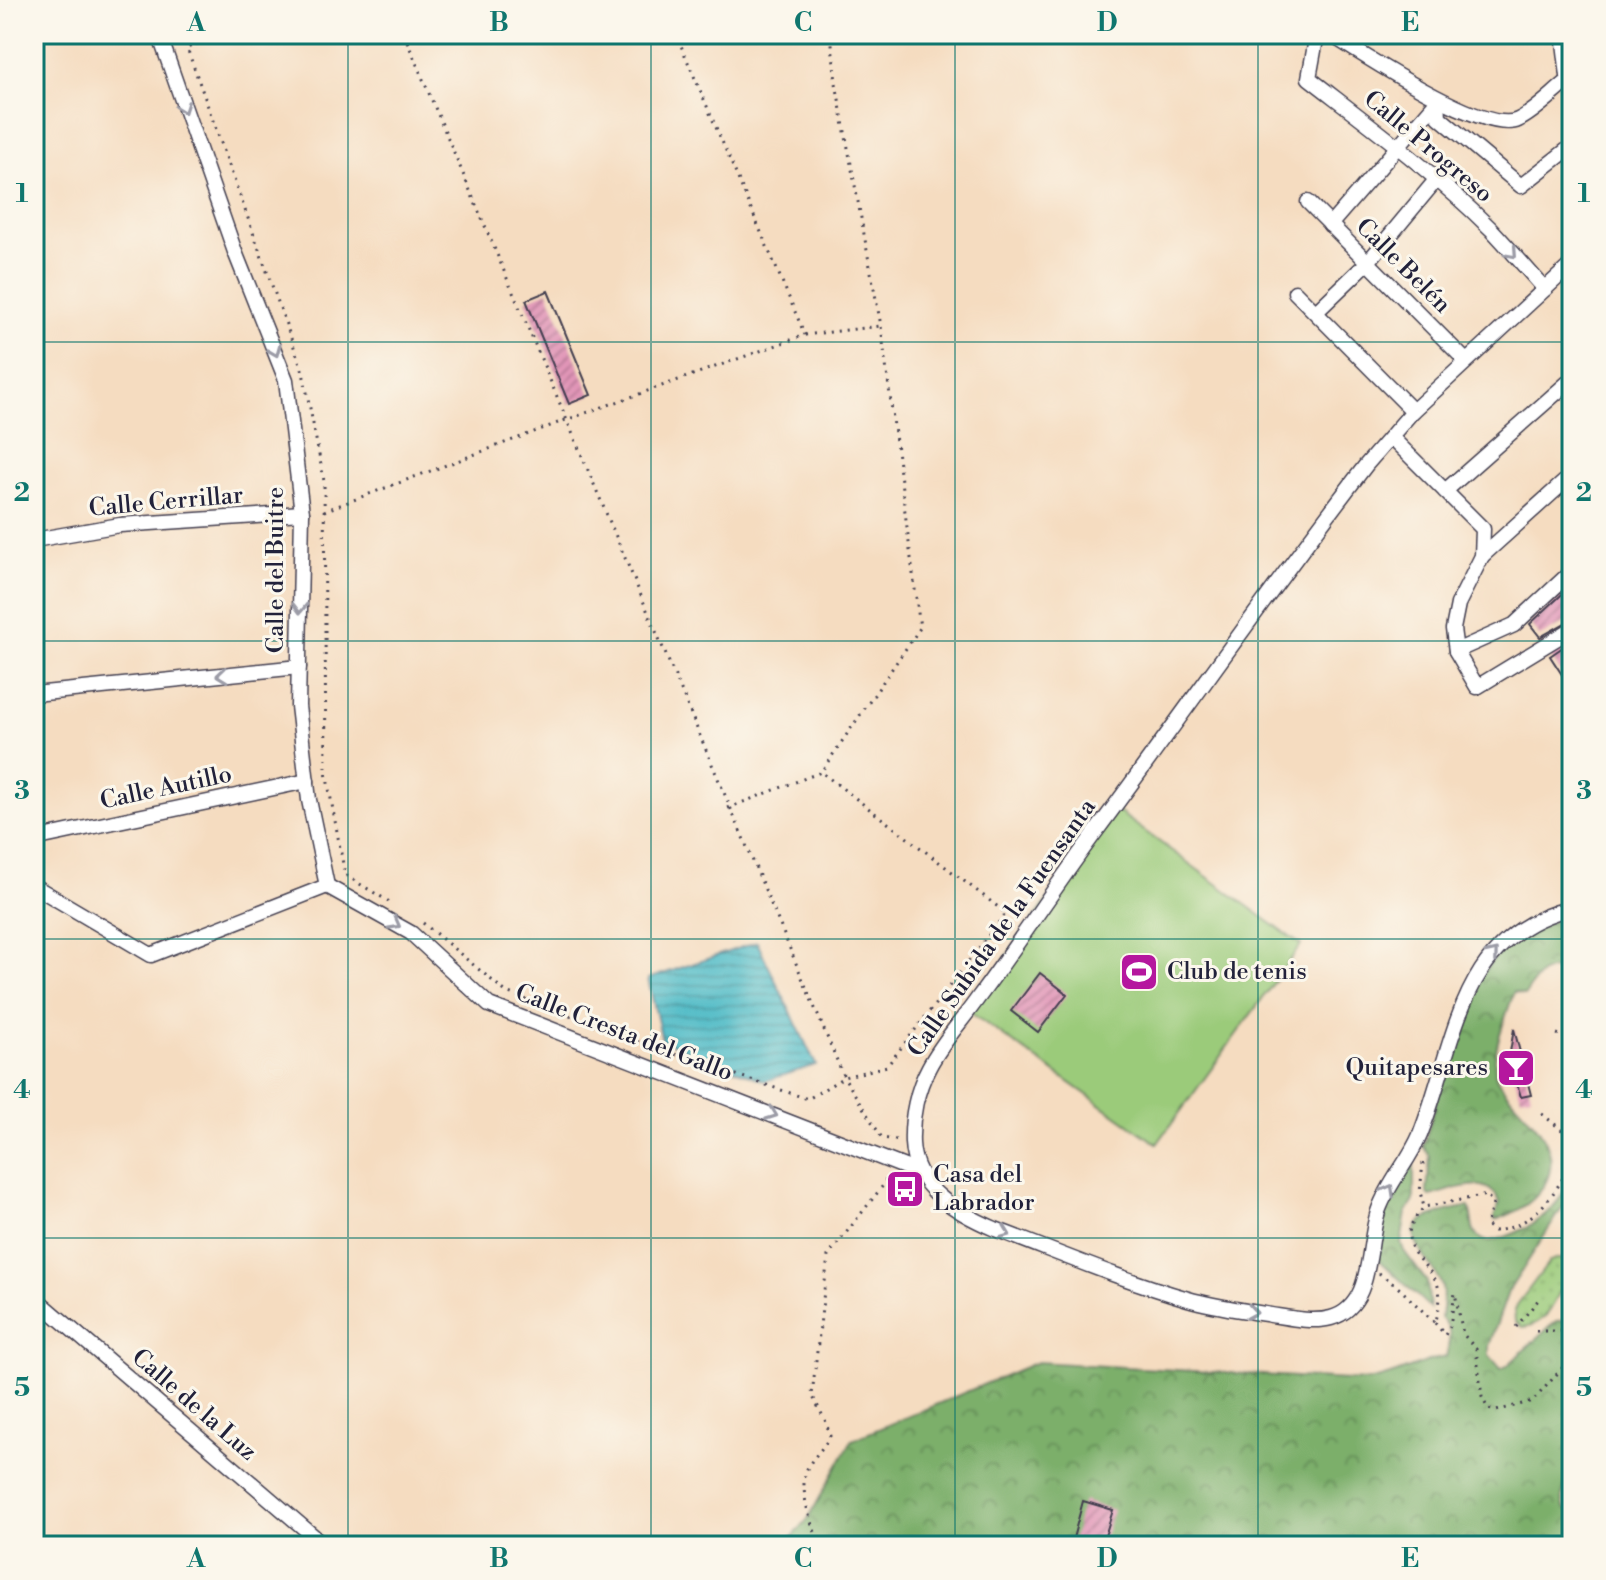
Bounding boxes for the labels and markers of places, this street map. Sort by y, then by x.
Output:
sports icon: Club de tenis [1118,951,1160,993]
place label: Club de tenis [1167,957,1307,987]
bar icon: Quitapesares [1495,1047,1537,1089]
place label: Quitapesares [1345,1053,1488,1083]
place label: Casa del Labrador [933,1160,1035,1218]
bus stop icon: Casa del Labrador [884,1168,926,1210]

